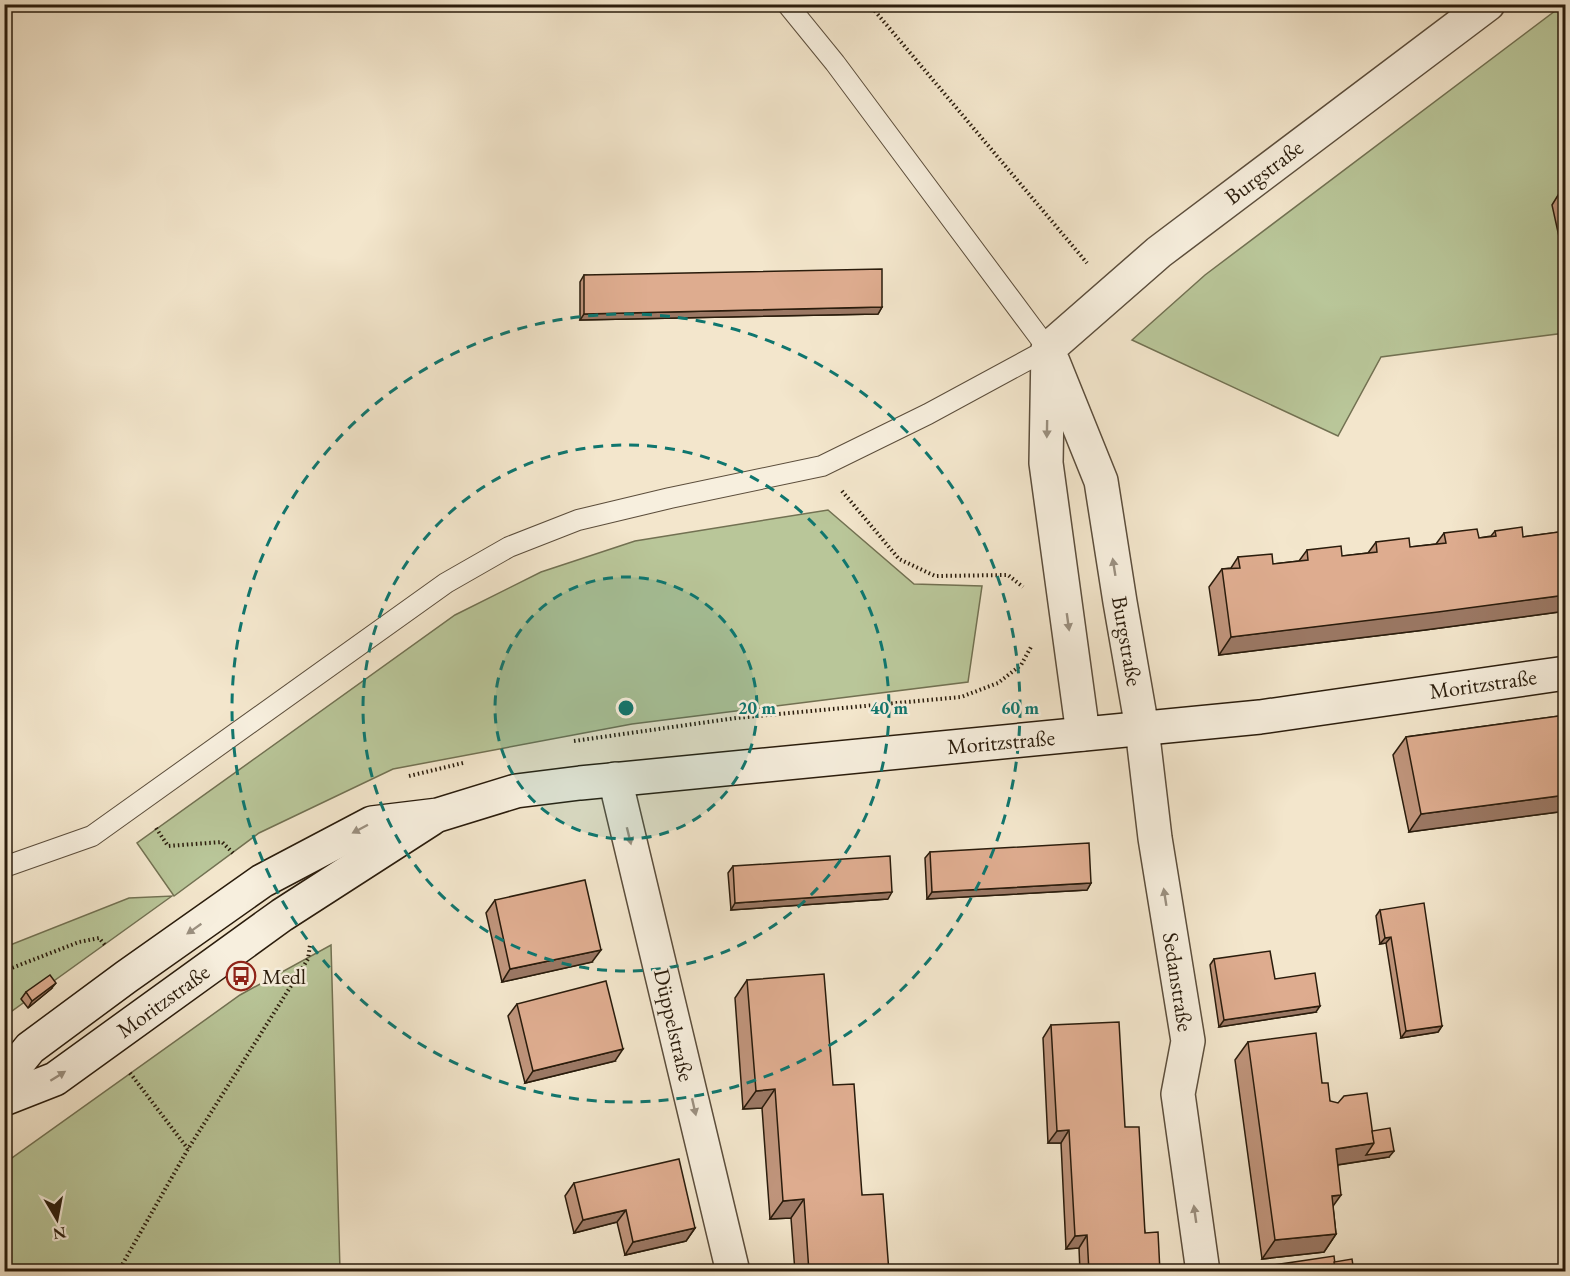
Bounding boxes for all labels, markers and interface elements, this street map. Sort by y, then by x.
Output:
street label: Burgstraße [1219,133,1309,211]
one-way arrow [1042,419,1052,438]
one-way arrow [1110,557,1119,576]
street label: Burgstraße [1105,594,1149,689]
one-way arrow [1063,613,1072,632]
street label: Moritzstraße [1427,662,1539,706]
text: 20 m [738,696,776,719]
text: 40 m [870,696,908,719]
text: 60 m [1001,696,1039,719]
centre of rings [616,698,636,718]
street label: Moritzstraße [946,723,1056,761]
one-way arrow [352,824,369,834]
one-way arrow [625,827,635,845]
one-way arrow [1160,887,1169,906]
one-way arrow [186,923,202,935]
street label: Sedanstraße [1156,930,1200,1034]
street label: Moritzstraße [111,957,216,1044]
bus stop icon: Medl [225,960,257,992]
place label: Medl [262,962,306,991]
street label: Düppelstraße [647,966,701,1085]
one-way arrow [50,1070,66,1081]
one-way arrow [689,1098,699,1117]
north arrow [27,1189,87,1249]
one-way arrow [1190,1204,1199,1223]
text: N [51,1222,68,1245]

